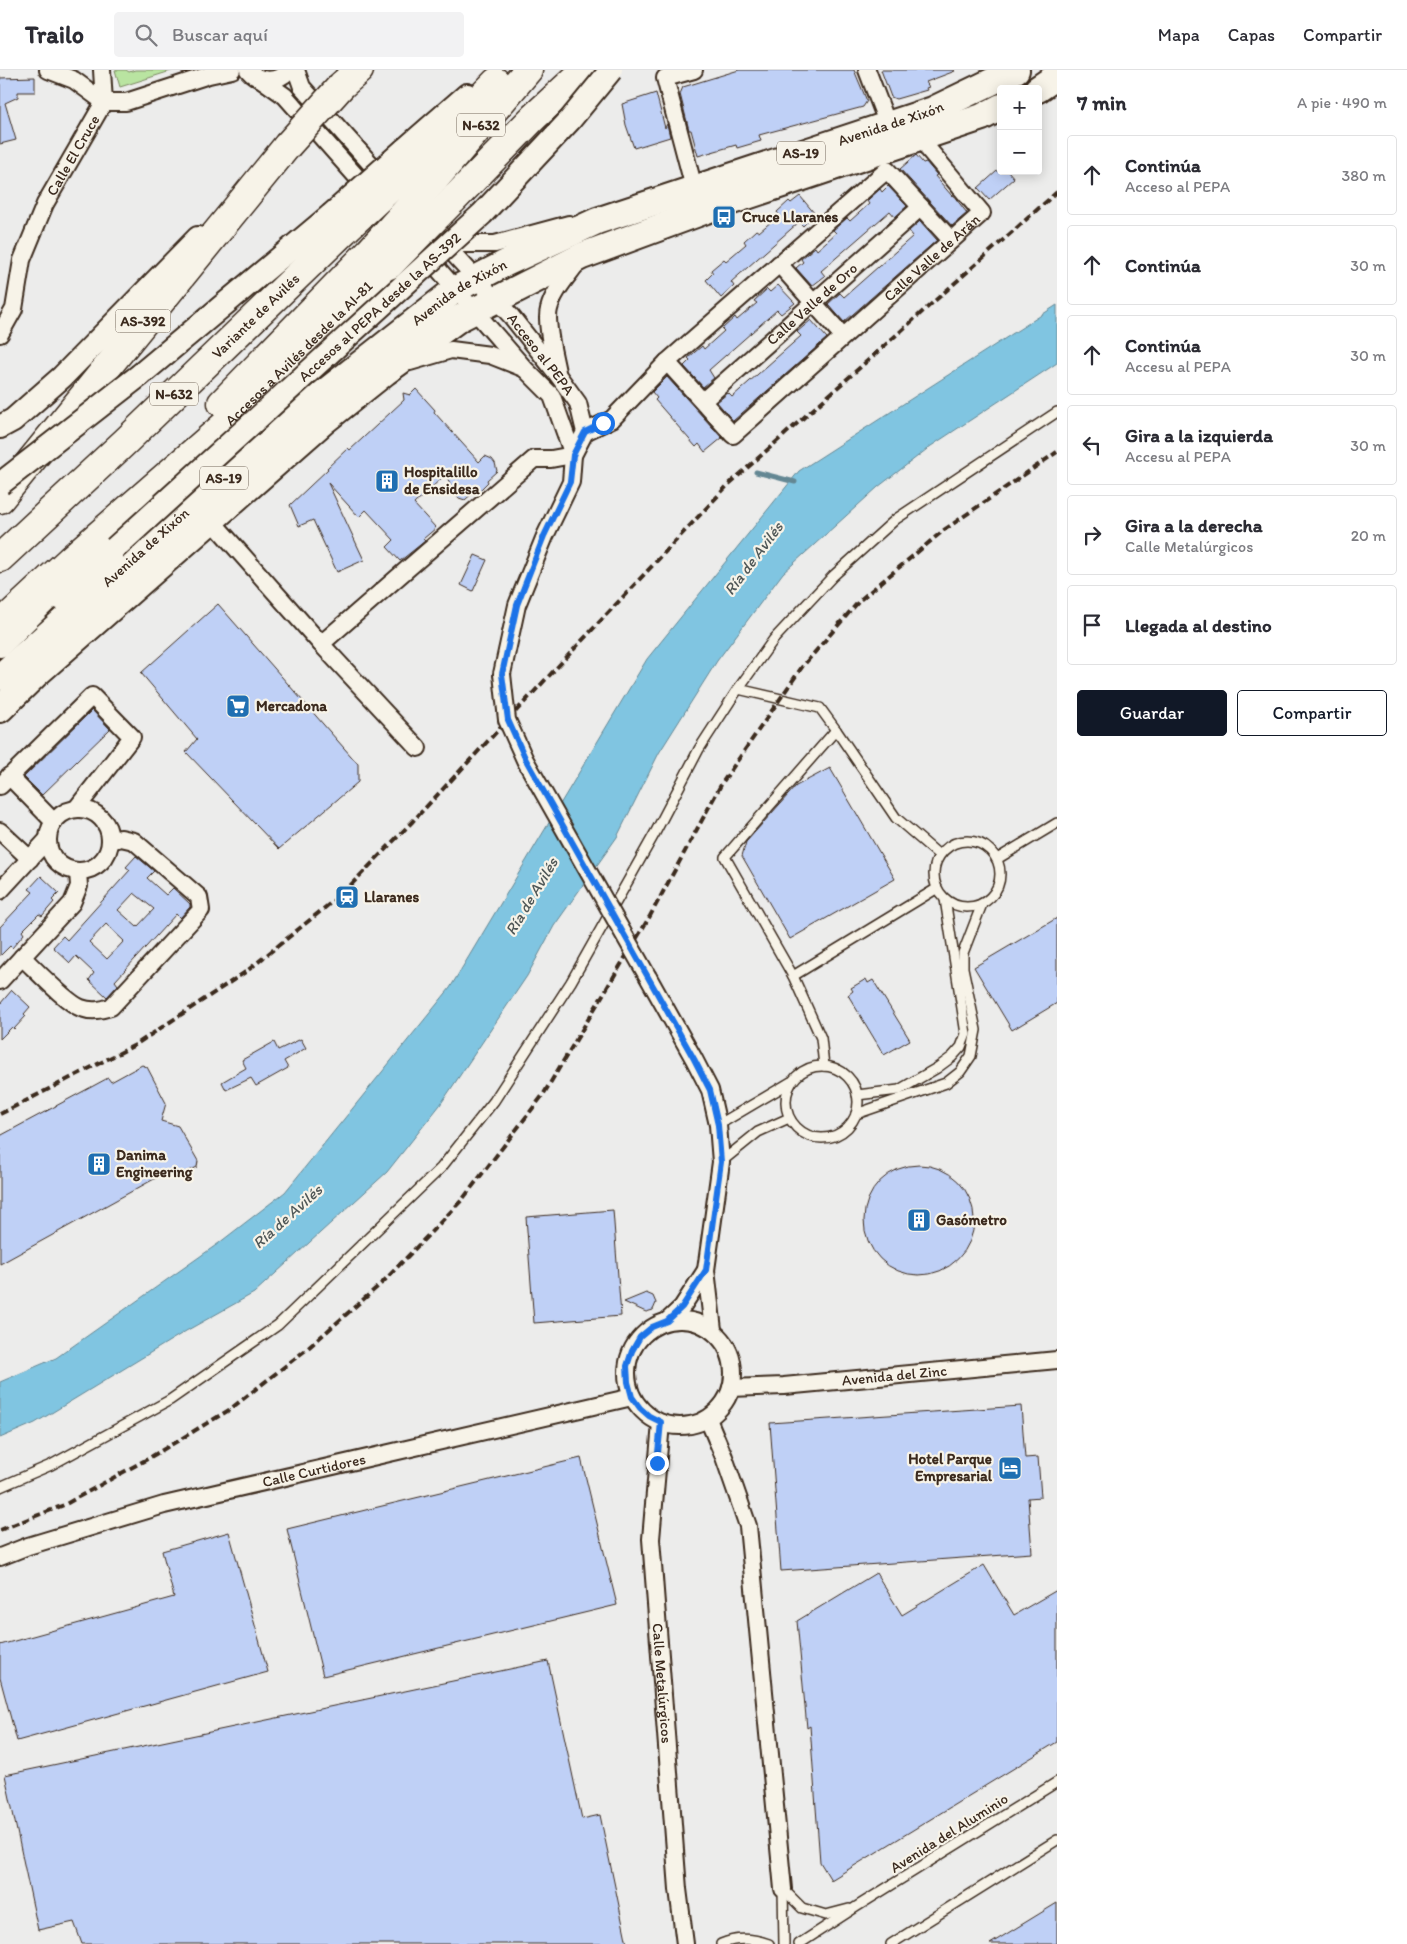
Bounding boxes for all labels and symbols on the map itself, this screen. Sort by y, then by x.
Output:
street label: Avenida de Xixón [836,97,947,150]
street label: Calle El Cruce [43,112,103,199]
road number: N-632 [457,114,505,136]
road number: AS-19 [777,142,825,165]
bus stop icon: Cruce Llaranes [711,204,737,230]
place label: Cruce Llaranes [742,208,839,226]
street label: Calle Valle de Arán [880,210,984,305]
street label: Accesos al PEPA desde la AS-392 [295,229,465,385]
street label: Avenida de Xixón [408,255,510,330]
street label: Calle Valle de Oro [763,259,861,349]
street label: Variante de Avilés [208,269,304,362]
street label: Accesos a Avilés desde la AI-81 [222,277,376,430]
road number: AS-392 [116,310,170,332]
street label: Acceso al PEPA [503,310,579,399]
road number: N-632 [150,382,198,406]
route start [592,412,615,435]
place label: Hospitalillo de Ensidesa [404,463,480,498]
road number: AS-19 [200,466,248,489]
building icon: Hospitalillo de Ensidesa [374,468,400,494]
street label: Avenida de Xixón [98,504,193,591]
water label: Ría de Avilés [720,517,788,599]
supermarket icon: Mercadona [225,693,251,719]
place label: Mercadona [256,697,327,715]
water label: Ría de Avilés [501,853,562,938]
station icon: Llaranes [334,884,360,910]
place label: Llaranes [364,888,419,906]
place label: Danima Engineering [116,1146,193,1182]
building icon: Danima Engineering [86,1151,112,1177]
water label: Ría de Avilés [249,1180,327,1252]
building icon: Gasómetro [906,1207,932,1233]
place label: Gasómetro [936,1211,1007,1229]
street label: Avenida del Zinc [841,1362,948,1389]
street label: Calle Curtidores [261,1450,368,1491]
place label: Hotel Parque Empresarial [908,1450,993,1486]
route end [646,1452,669,1475]
hotel icon: Hotel Parque Empresarial [997,1455,1023,1481]
street label: Calle Metalúrgicos [649,1622,676,1744]
street label: Avenida del Aluminio [887,1789,1011,1877]

